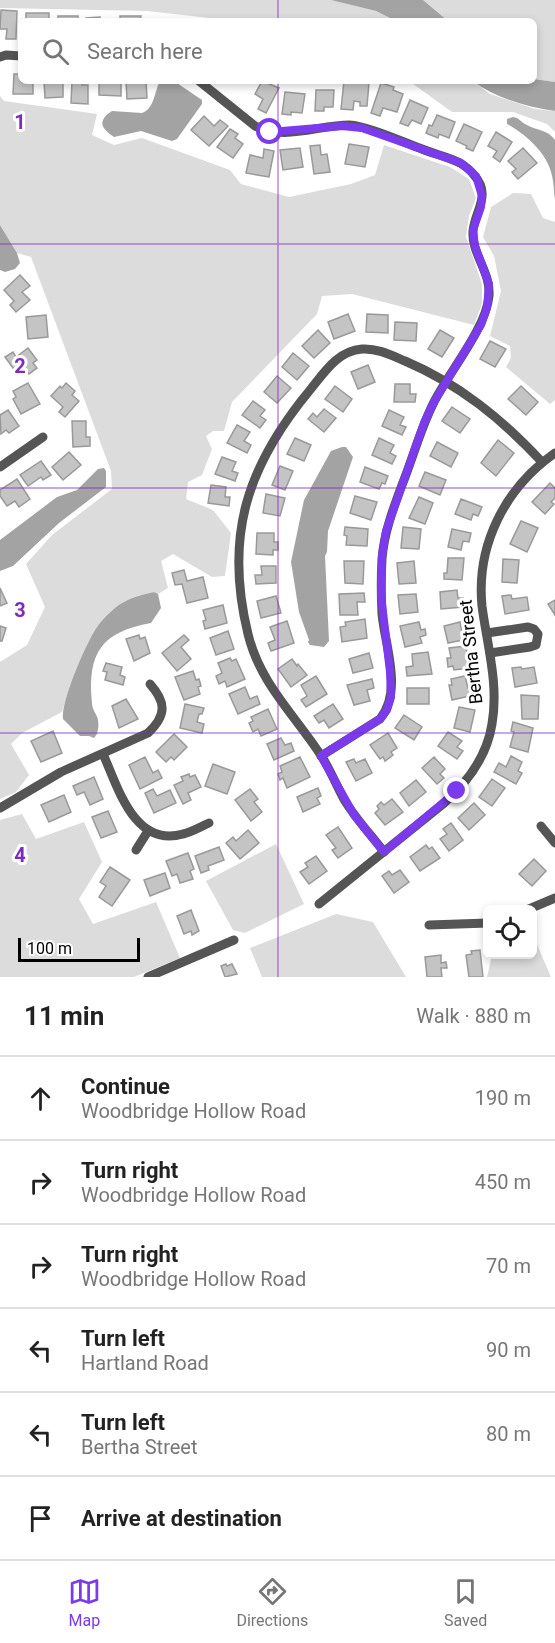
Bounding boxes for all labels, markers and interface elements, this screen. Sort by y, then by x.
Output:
search box [18,18,537,84]
icon: search [39,35,72,68]
text: Search here [87,39,203,64]
text: 1 [14,110,26,134]
route start [256,118,282,144]
text: 2 [14,354,26,378]
text: 3 [14,598,26,622]
street label: Bertha Street [455,599,486,705]
route end [443,777,469,803]
text: 4 [14,843,26,867]
map controls [483,905,537,959]
button: locate [483,905,537,959]
scale bar [18,935,140,962]
text: 100 m [27,939,72,958]
text: 11 min [24,1001,104,1031]
text: Walk · 880 m [416,1004,531,1028]
text: Continue [81,1074,170,1099]
icon: ahead [24,1082,57,1115]
text: 190 m [475,1086,531,1110]
text: Woodbridge Hollow Road [81,1099,306,1123]
text: Turn right [81,1158,178,1183]
icon: right [24,1166,57,1199]
text: 450 m [475,1170,531,1194]
text: Woodbridge Hollow Road [81,1183,306,1207]
text: Turn right [81,1242,178,1267]
icon: right [24,1250,57,1283]
text: 70 m [486,1254,531,1278]
text: Woodbridge Hollow Road [81,1267,306,1291]
text: Turn left [81,1326,165,1351]
icon: left [24,1334,57,1367]
text: 90 m [486,1338,531,1362]
text: Hartland Road [81,1351,209,1375]
text: Turn left [81,1410,165,1435]
icon: left [24,1418,57,1451]
text: 80 m [486,1422,531,1446]
text: Bertha Street [81,1435,198,1459]
icon: arrive [24,1502,57,1535]
text: Arrive at destination [81,1506,282,1531]
tab: Map [68,1575,101,1630]
tab: Directions [236,1575,308,1630]
tab: Saved [444,1575,487,1630]

